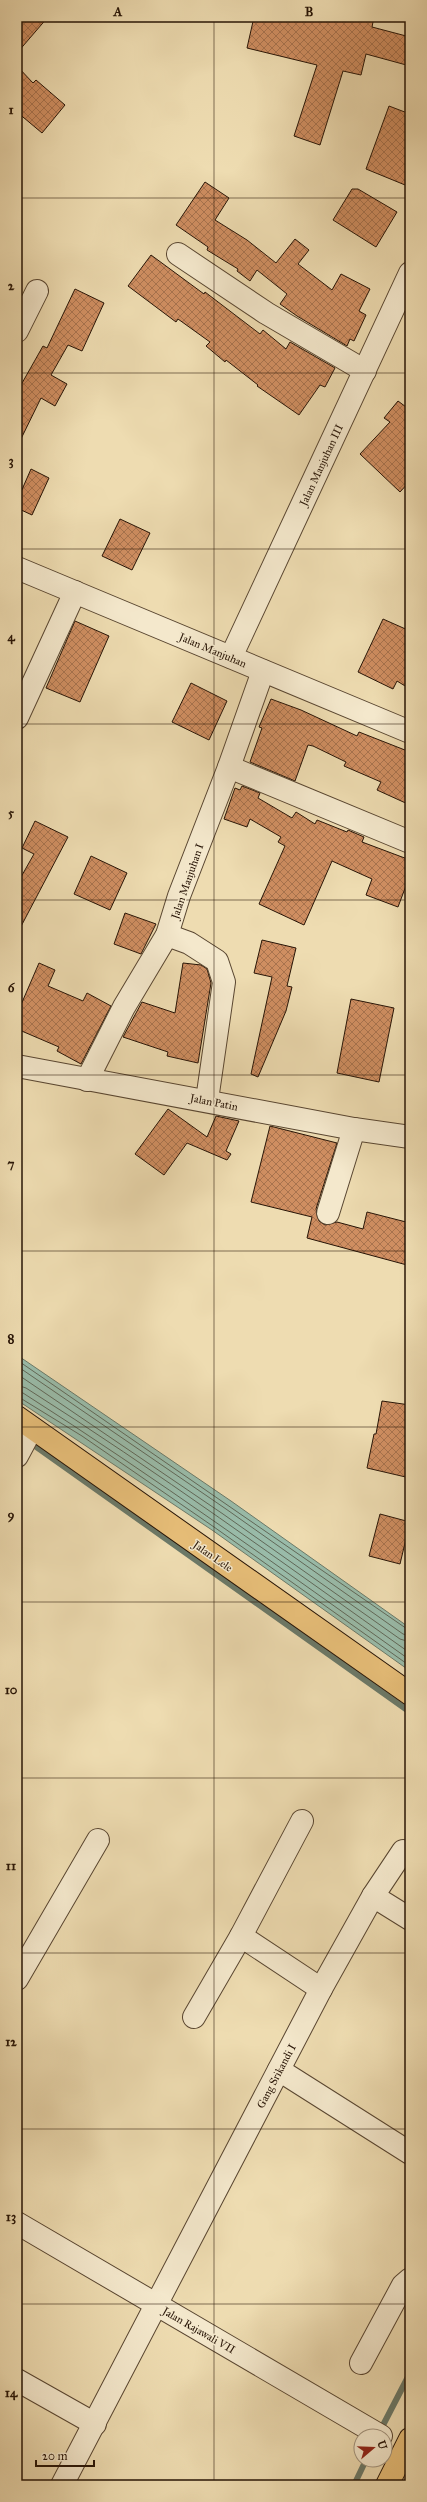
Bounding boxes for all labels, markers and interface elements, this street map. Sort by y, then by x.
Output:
text: A [113,4,123,20]
text: B [305,4,314,20]
text: 1 [8,102,14,118]
text: 2 [8,278,15,294]
street label: Jalan Manjuhan III [296,422,347,509]
text: 3 [8,453,14,469]
text: 4 [7,629,15,645]
street label: Jalan Manjuhan [176,630,249,671]
text: 5 [8,805,15,821]
street label: Jalan Manjuhan I [168,841,208,922]
text: 6 [8,980,16,996]
street label: Jalan Patin [188,1091,239,1114]
text: 7 [8,1156,15,1172]
text: 8 [8,1331,15,1347]
text: 9 [8,1507,15,1523]
street label: Jalan Lele [189,1538,235,1576]
text: 10 [5,1682,18,1698]
text: 11 [6,1858,16,1874]
text: 12 [5,2034,17,2050]
street label: Gang Srikandi I [254,2042,299,2111]
text: 13 [6,2209,16,2225]
street label: Jalan Rajawali VII [159,2304,238,2357]
text: 14 [5,2385,18,2401]
north arrow [353,2428,393,2468]
text: U [374,2439,390,2451]
scale bar [36,2442,94,2468]
text: 20 m [42,2449,68,2463]

